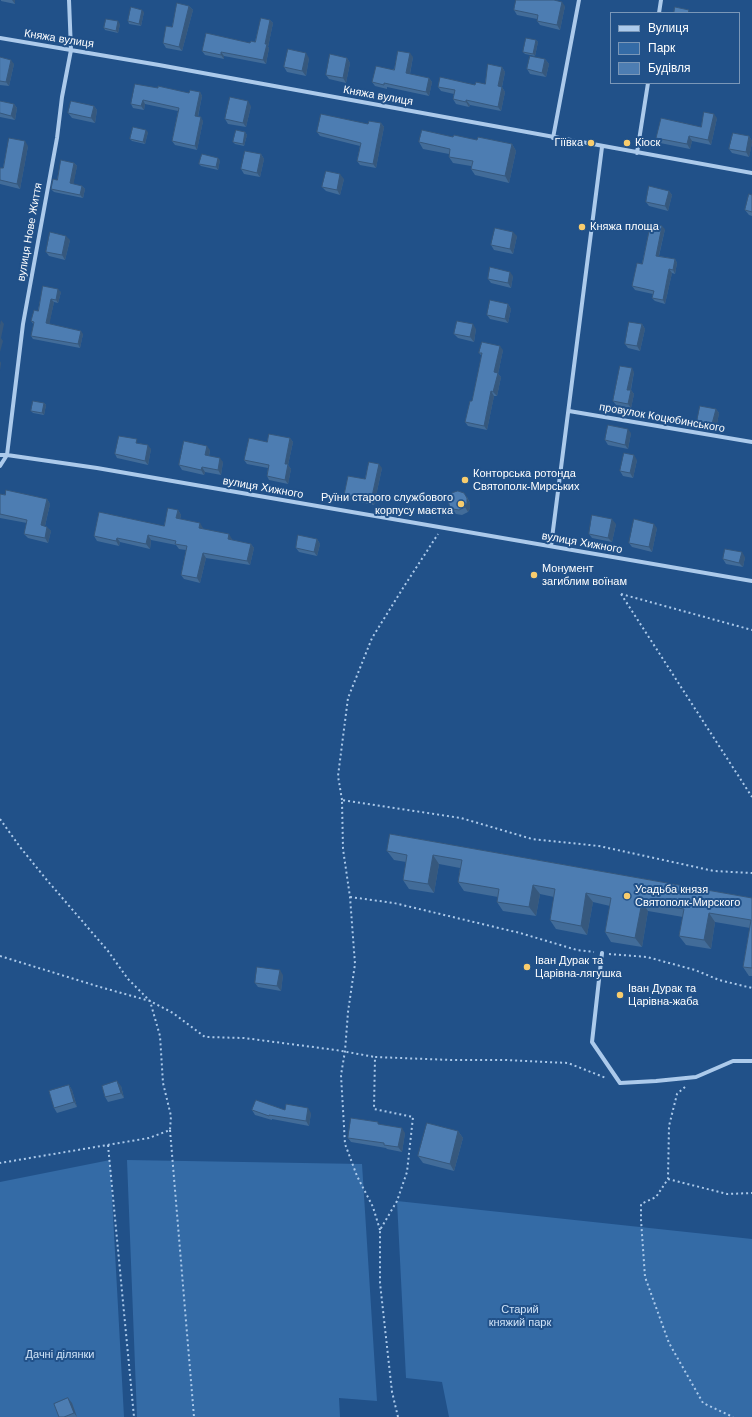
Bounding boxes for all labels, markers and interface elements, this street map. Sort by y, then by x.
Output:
legend [610,12,740,84]
text: Вулиця [648,21,689,35]
street label: Княжа вулиця [23,27,95,51]
text: Парк [648,41,675,55]
text: Будівля [648,61,690,75]
street label: Княжа вулиця [342,83,414,109]
place label: Гіївка [555,136,583,150]
place label: Кіоск [635,136,660,150]
marker: Гіївка [586,138,596,148]
marker: Кіоск [622,138,632,148]
street label: вулиця Нове Життя [15,182,45,282]
place label: Княжа площа [590,220,659,234]
marker: Княжа площа [577,222,587,232]
street label: провулок Коцюбинського [598,400,726,436]
place label: Конторська ротонда Святополк-Мирських [473,467,579,493]
street label: вулиця Хижного [222,474,304,502]
marker: Конторська ротонда Святополк-Мирських [460,475,470,485]
place label: Руїни старого службового корпусу маєтка [321,491,453,517]
marker: Руїни старого службового корпусу маєтка [456,499,466,509]
street label: вулиця Хижного [541,529,623,557]
place label: Монумент загиблим воїнам [542,562,627,588]
marker: Монумент загиблим воїнам [529,570,539,580]
place label: Усадьба князя Святополк-Мирского [635,883,740,909]
marker: Усадьба князя Святополк-Мирского [622,891,632,901]
place label: Іван Дурак та Царівна-лягушка [535,954,622,980]
marker: Іван Дурак та Царівна-лягушка [522,962,532,972]
place label: Іван Дурак та Царівна-жаба [628,982,698,1008]
marker: Іван Дурак та Царівна-жаба [615,990,625,1000]
park label: Старий княжий парк [489,1303,551,1329]
park label: Дачні ділянки [26,1348,94,1362]

